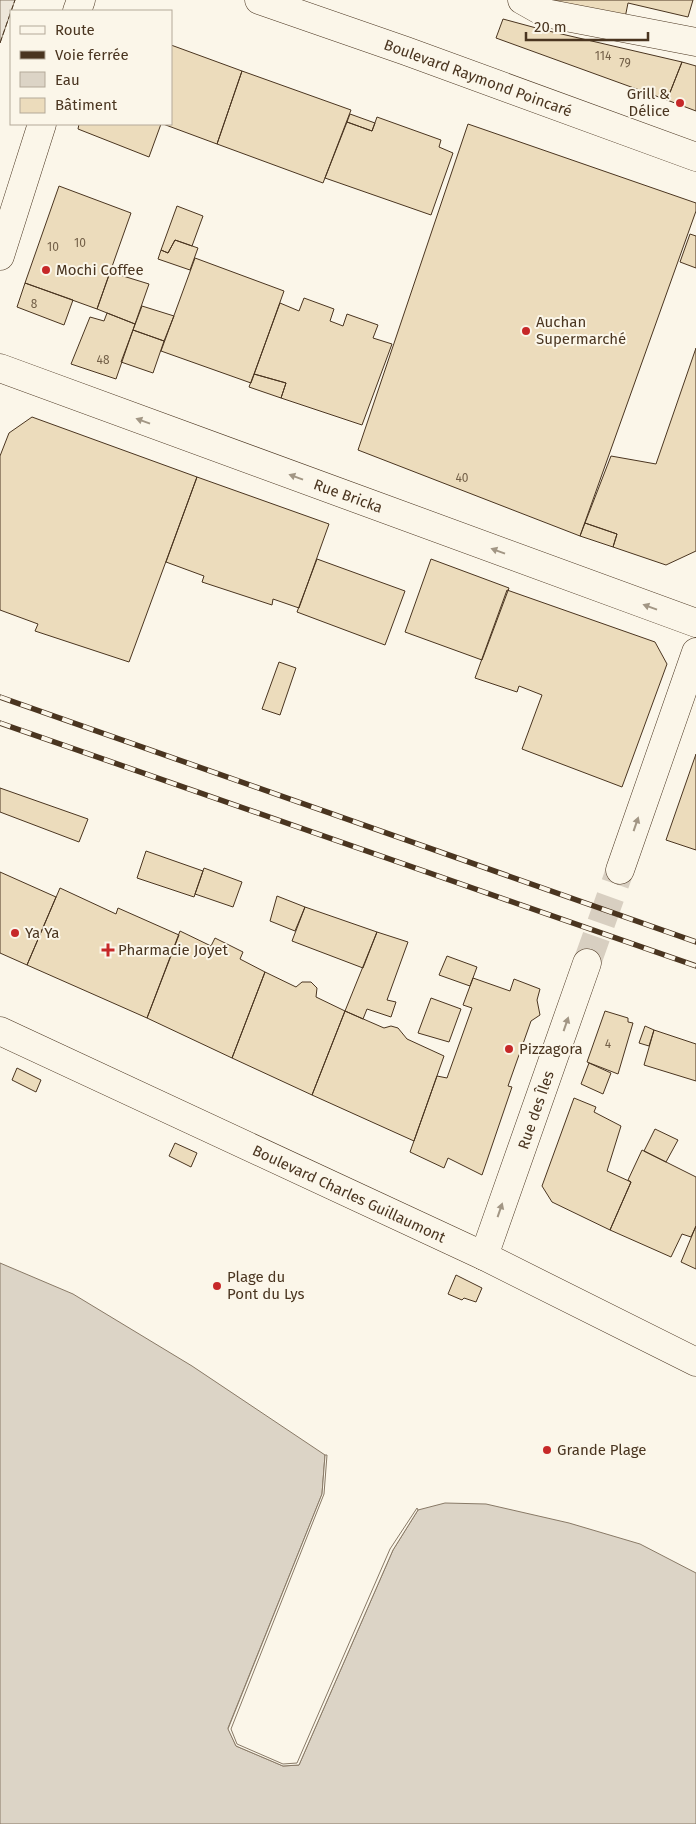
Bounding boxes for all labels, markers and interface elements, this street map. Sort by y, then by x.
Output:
legend [10,10,172,125]
scale bar [526,10,648,42]
text: 20 m [534,18,567,36]
text: Route [55,21,95,39]
street label: Boulevard Raymond Poincaré [381,36,575,120]
text: Voie ferrée [55,46,129,64]
house number: 114 [595,49,612,63]
house number: 79 [619,56,631,70]
text: Eau [55,71,80,89]
place label: Grill & Délice [627,85,670,120]
text: Bâtiment [55,96,118,114]
marker: Grill & Délice [674,97,686,109]
house number: 10 [74,236,86,250]
house number: 10 [47,240,59,254]
place label: Mochi Coffee [56,261,144,279]
marker: Mochi Coffee [40,264,52,276]
house number: 8 [31,297,38,311]
place label: Auchan Supermarché [536,313,626,348]
marker: Auchan Supermarché [520,325,532,337]
house number: 48 [97,353,110,367]
one-way arrow [135,417,150,425]
house number: 40 [455,471,469,485]
one-way arrow [288,473,303,480]
street label: Rue Bricka [311,475,385,517]
one-way arrow [490,547,505,554]
one-way arrow [642,603,657,611]
one-way arrow [632,816,640,831]
place label: Ya Ya [25,924,59,942]
marker: Ya Ya [9,927,21,939]
place label: Pharmacie Joyet [118,941,228,959]
marker: Pharmacie Joyet [102,944,114,956]
one-way arrow [562,1016,570,1031]
house number: 4 [605,1037,612,1051]
place label: Pizzagora [519,1040,583,1058]
marker: Pizzagora [503,1043,515,1055]
street label: Rue des Îles [514,1068,558,1152]
street label: Boulevard Charles Guillaumont [250,1141,449,1247]
one-way arrow [496,1202,504,1217]
place label: Plage du Pont du Lys [227,1268,305,1303]
marker: Plage du Pont du Lys [211,1280,223,1292]
place label: Grande Plage [557,1441,646,1459]
marker: Grande Plage [541,1444,553,1456]

